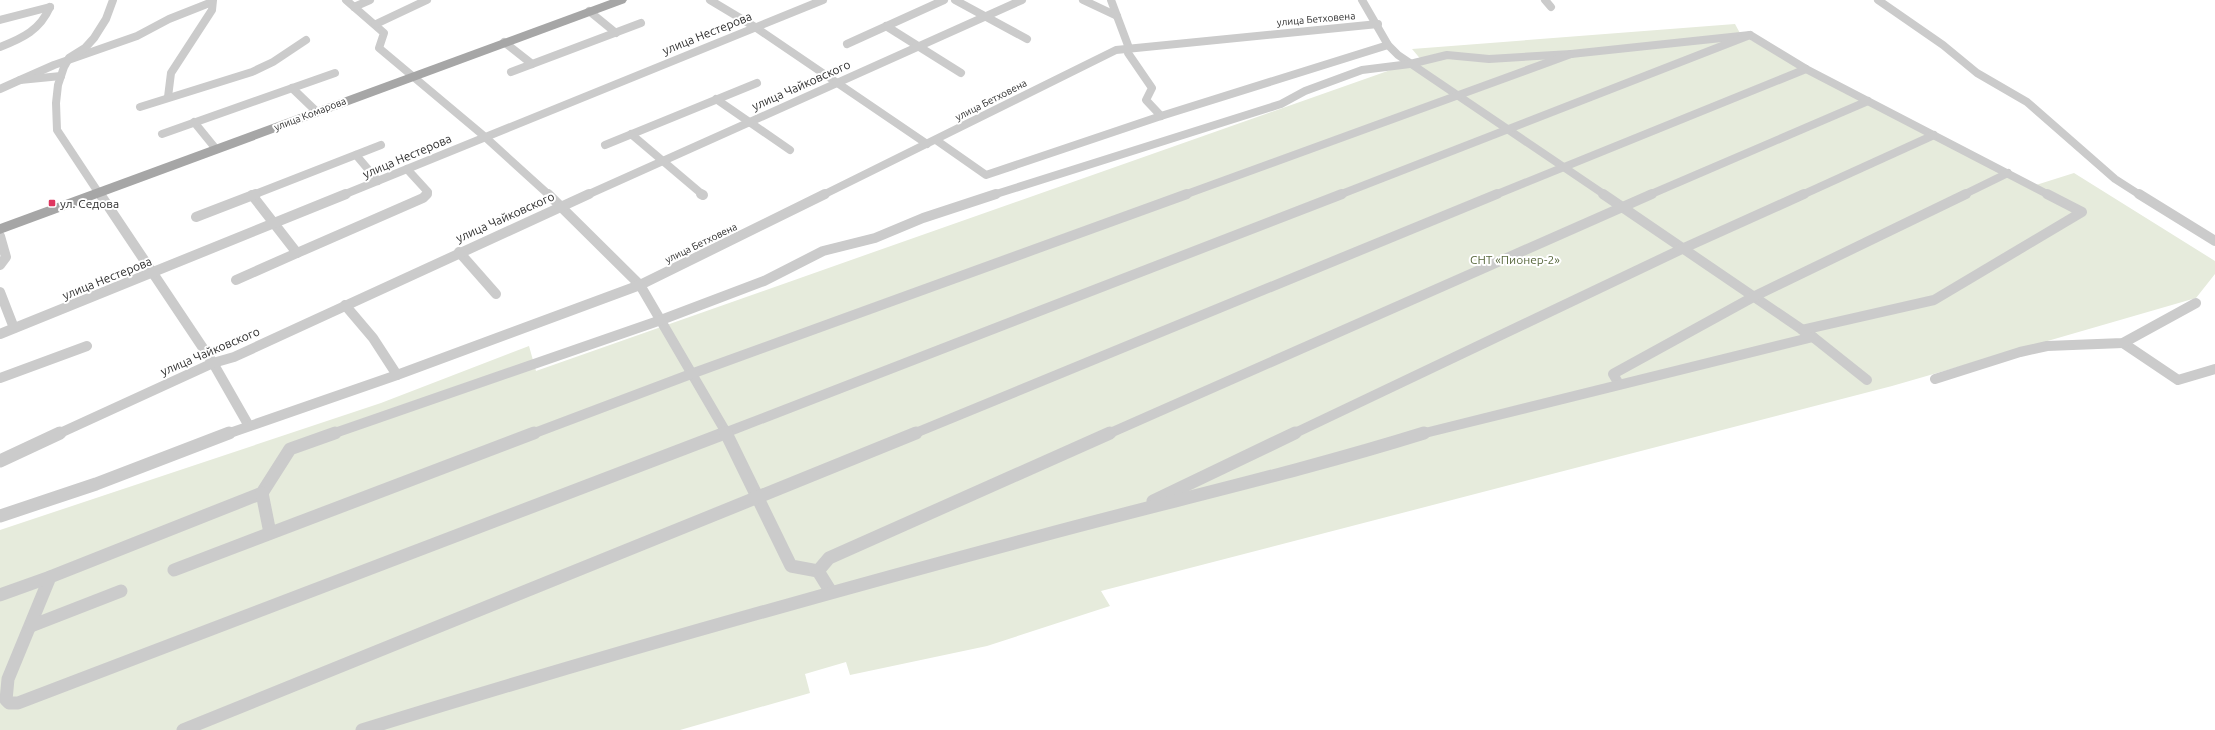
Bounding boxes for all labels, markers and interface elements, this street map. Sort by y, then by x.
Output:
street label: улица Нестерова [660,9,754,57]
street label: улица Бетховена [1276,10,1356,28]
street label: улица Чайковского [750,57,852,113]
street label: улица Бетховена [953,77,1029,123]
street label: улица Комарова [272,95,348,133]
street label: улица Нестерова [361,131,453,181]
street label: улица Чайковского [454,189,556,245]
place label: ул. Седова [60,197,119,210]
marker: ул. Седова [47,198,57,208]
street label: улица Бетховена [663,221,739,265]
park label: СНТ «Пионер-2» [1470,253,1560,266]
street label: улица Нестерова [60,254,154,302]
street label: улица Чайковского [159,324,261,378]

